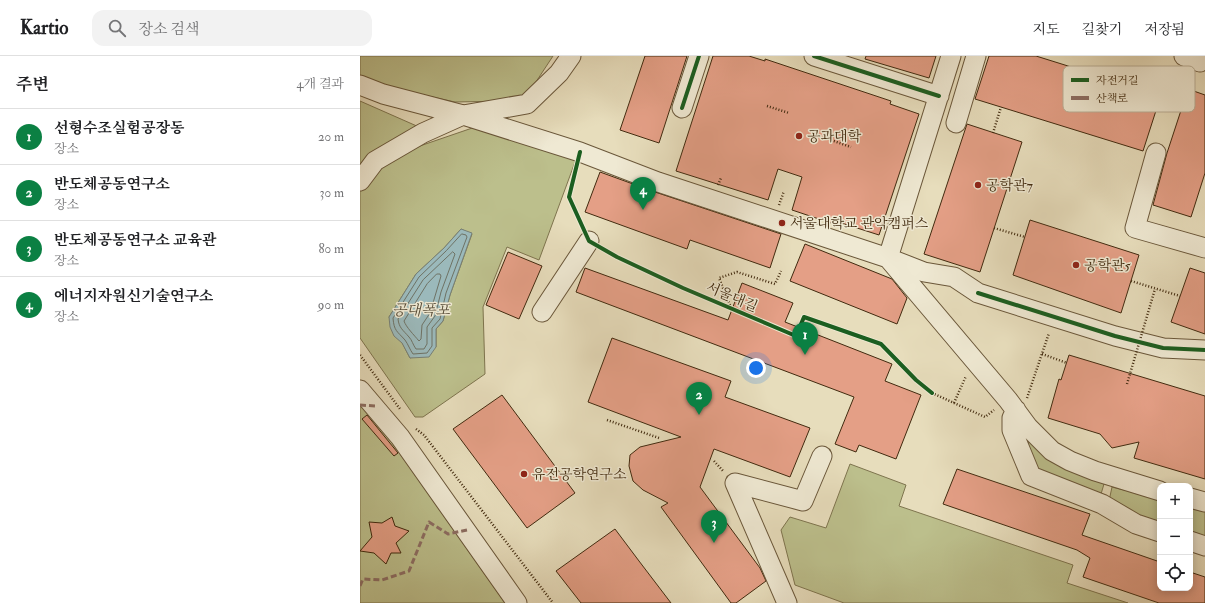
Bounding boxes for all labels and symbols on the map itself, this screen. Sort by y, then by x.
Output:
legend [1063,66,1195,112]
text: 자전거길 [1096,74,1139,87]
text: 산책로 [1096,92,1128,105]
place label: 공과대학 [807,128,862,145]
marker: 공과대학 [794,131,804,141]
pin: 4 [630,177,656,210]
place label: 공학관7 [986,177,1034,194]
marker: 공학관7 [973,180,983,190]
place label: 서울대학교 관악캠퍼스 [790,215,929,232]
marker: 서울대학교 관악캠퍼스 [777,218,787,228]
place label: 공학관5 [1084,257,1132,274]
marker: 공학관5 [1071,260,1081,270]
street label: 서울대길 [704,279,760,315]
water label: 공대폭포 [392,301,451,320]
pin: 1 [792,322,818,355]
your location [746,358,766,378]
pin: 2 [686,382,712,415]
place label: 유전공학연구소 [532,466,627,483]
marker: 유전공학연구소 [519,469,529,479]
pin: 3 [701,510,727,543]

